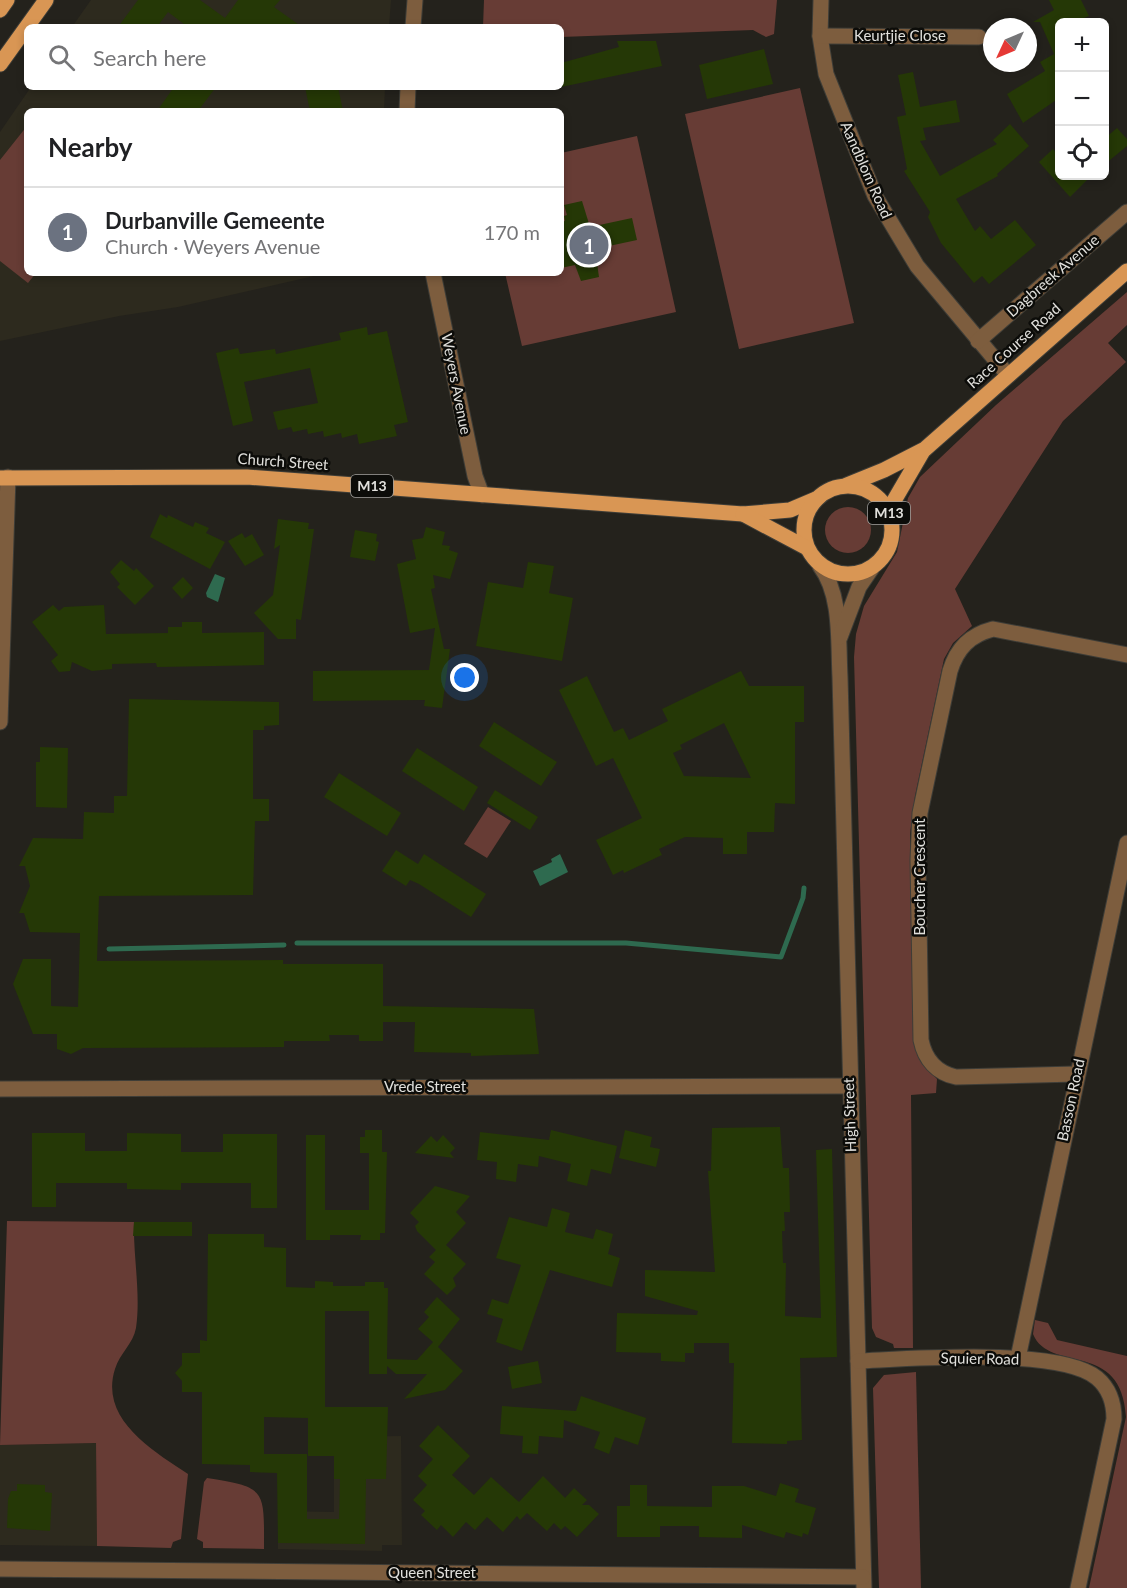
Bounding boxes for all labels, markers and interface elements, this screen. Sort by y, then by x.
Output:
north arrow [983,18,1037,72]
map controls [1055,18,1109,180]
button: + [1055,18,1109,72]
search box [24,24,564,90]
street label: Keurtjie Close [854,26,946,44]
icon: search [45,41,78,74]
text: Search here [93,44,206,71]
button: − [1055,72,1109,126]
street label: Aandblom Road [837,118,896,221]
button: locate [1055,126,1109,180]
text: Nearby [48,131,133,163]
text: Durbanville Gemeente [105,207,325,234]
text: 1 [62,220,73,244]
text: 170 m [484,220,540,244]
pin: 1 [570,222,608,268]
street label: Dagbreek Avenue [1002,230,1102,320]
text: Church · Weyers Avenue [105,234,320,258]
street label: Race Course Road [963,299,1064,392]
street label: Weyers Avenue [438,332,476,436]
street label: Church Street [237,449,330,473]
road number: M13 [351,475,393,497]
road number: M13 [868,502,910,524]
your location [450,663,479,692]
street label: Boucher Crescent [910,818,928,936]
street label: Basson Road [1052,1057,1088,1143]
street label: Vrede Street [384,1077,467,1095]
street label: High Street [839,1077,859,1153]
street label: Squier Road [941,1348,1019,1368]
street label: Queen Street [388,1563,477,1581]

